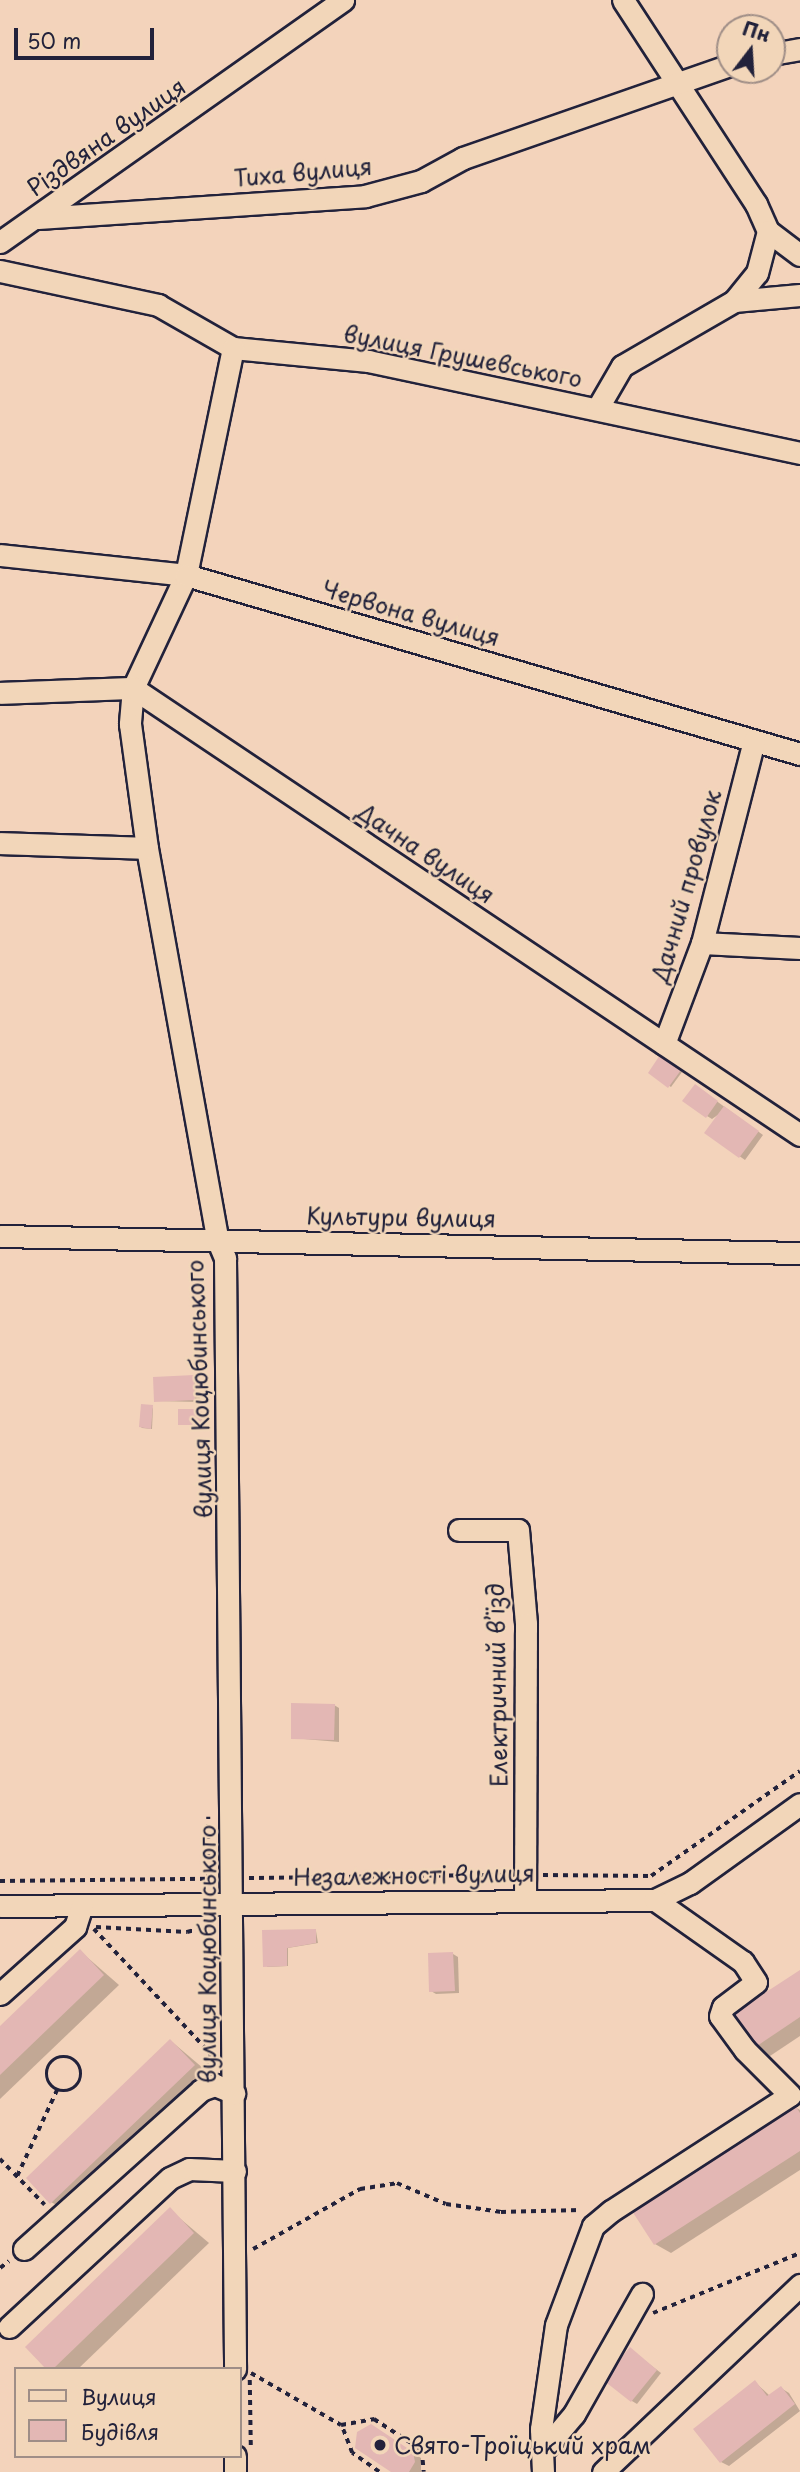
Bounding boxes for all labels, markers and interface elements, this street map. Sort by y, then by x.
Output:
text: Пн [739,13,774,48]
scale bar [18,14,158,58]
north arrow [716,14,786,84]
text: 50 m [27,24,81,56]
street label: Різдвяна вулиця [21,72,191,202]
street label: Тиха вулиця [232,152,374,192]
street label: вулиця Грушевського [341,319,585,393]
street label: Червона вулиця [318,574,504,652]
street label: Дачний провулок [645,787,727,985]
street label: Дачна вулиця [352,797,500,909]
street label: Культури вулиця [306,1202,496,1232]
street label: вулиця Коцюбинського [181,1259,217,1519]
street label: Електричний в’їзд [481,1583,513,1787]
street label: вулиця Коцюбинського [193,1824,221,2084]
street label: Незалежності вулиця [293,1859,535,1891]
legend [14,2367,242,2458]
text: Вулиця [81,2380,157,2412]
text: Будівля [81,2415,159,2447]
place label: Свято-Троїцький храм [394,2431,652,2459]
marker: Свято-Троїцький храм [372,2437,388,2453]

